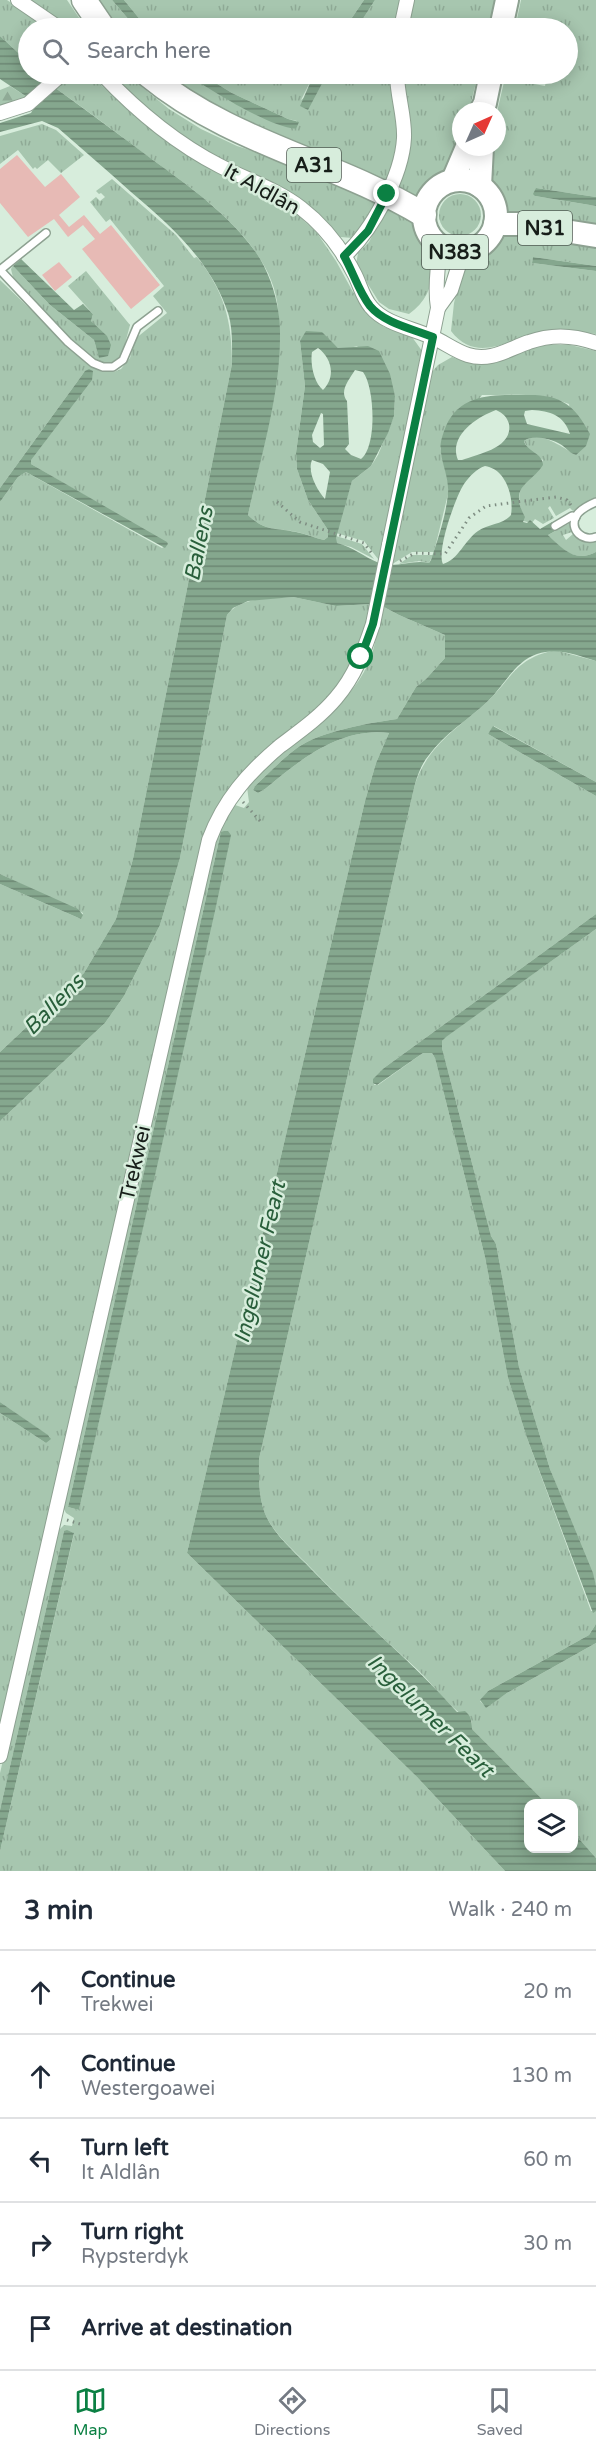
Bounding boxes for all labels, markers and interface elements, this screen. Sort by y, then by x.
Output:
search box [18,18,578,84]
icon: search [39,35,72,68]
text: Search here [87,38,211,64]
north arrow [452,102,506,156]
road number: A31 [287,148,341,182]
street label: It Aldlân [219,158,304,221]
route end [373,180,399,206]
road number: N31 [518,211,572,245]
road number: N383 [422,235,488,269]
water label: Ballens [179,504,219,583]
route start [347,643,373,669]
water label: Ballens [18,968,90,1040]
street label: Trekwei [115,1123,156,1203]
water label: Ingelumer Feart [229,1176,292,1346]
water label: Ingelumer Feart [362,1649,501,1784]
map controls [524,1799,578,1853]
button: layers [524,1799,578,1853]
text: 3 min [24,1895,93,1926]
text: Walk · 240 m [449,1898,572,1922]
text: Continue [81,1967,176,1993]
icon: ahead [24,1976,57,2009]
text: 20 m [523,1980,572,2004]
text: Trekwei [81,1993,154,2017]
text: Continue [81,2051,176,2077]
icon: ahead [24,2060,57,2093]
text: 130 m [511,2064,572,2088]
text: Westergoawei [81,2077,215,2101]
text: Turn left [81,2135,169,2161]
icon: left [24,2144,57,2177]
text: 60 m [523,2148,572,2172]
text: It Aldlân [81,2161,160,2185]
text: Turn right [81,2219,183,2245]
icon: right [24,2228,57,2261]
text: 30 m [523,2232,572,2256]
text: Rypsterdyk [81,2245,189,2269]
icon: arrive [24,2312,57,2345]
text: Arrive at destination [81,2315,292,2341]
tab: Map [73,2384,108,2440]
tab: Directions [254,2384,330,2440]
tab: Saved [477,2384,523,2440]

